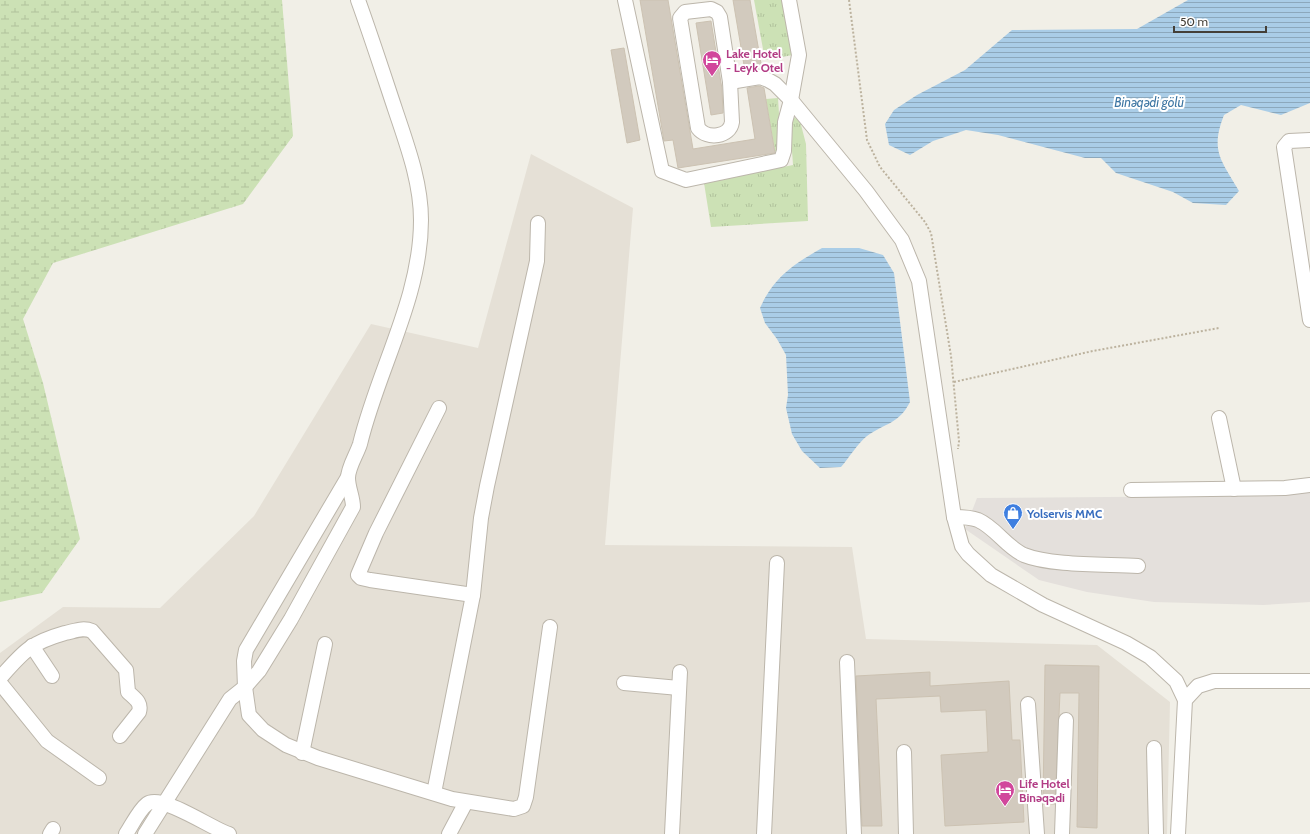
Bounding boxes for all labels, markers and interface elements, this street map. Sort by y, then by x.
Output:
scale bar [1174,8,1266,34]
text: 50 m [1180,14,1208,29]
place label: Lake Hotel - Leyk Otel [726,46,783,75]
hotel icon: Lake Hotel - Leyk Otel [701,49,723,77]
water label: Binəqədi gölü [1114,94,1184,110]
shop icon: Yolservis MMC [1002,502,1024,530]
place label: Yolservis MMC [1026,506,1102,521]
place label: Life Hotel Binəqədi [1019,776,1070,805]
hotel icon: Life Hotel Binəqədi [994,779,1016,807]

